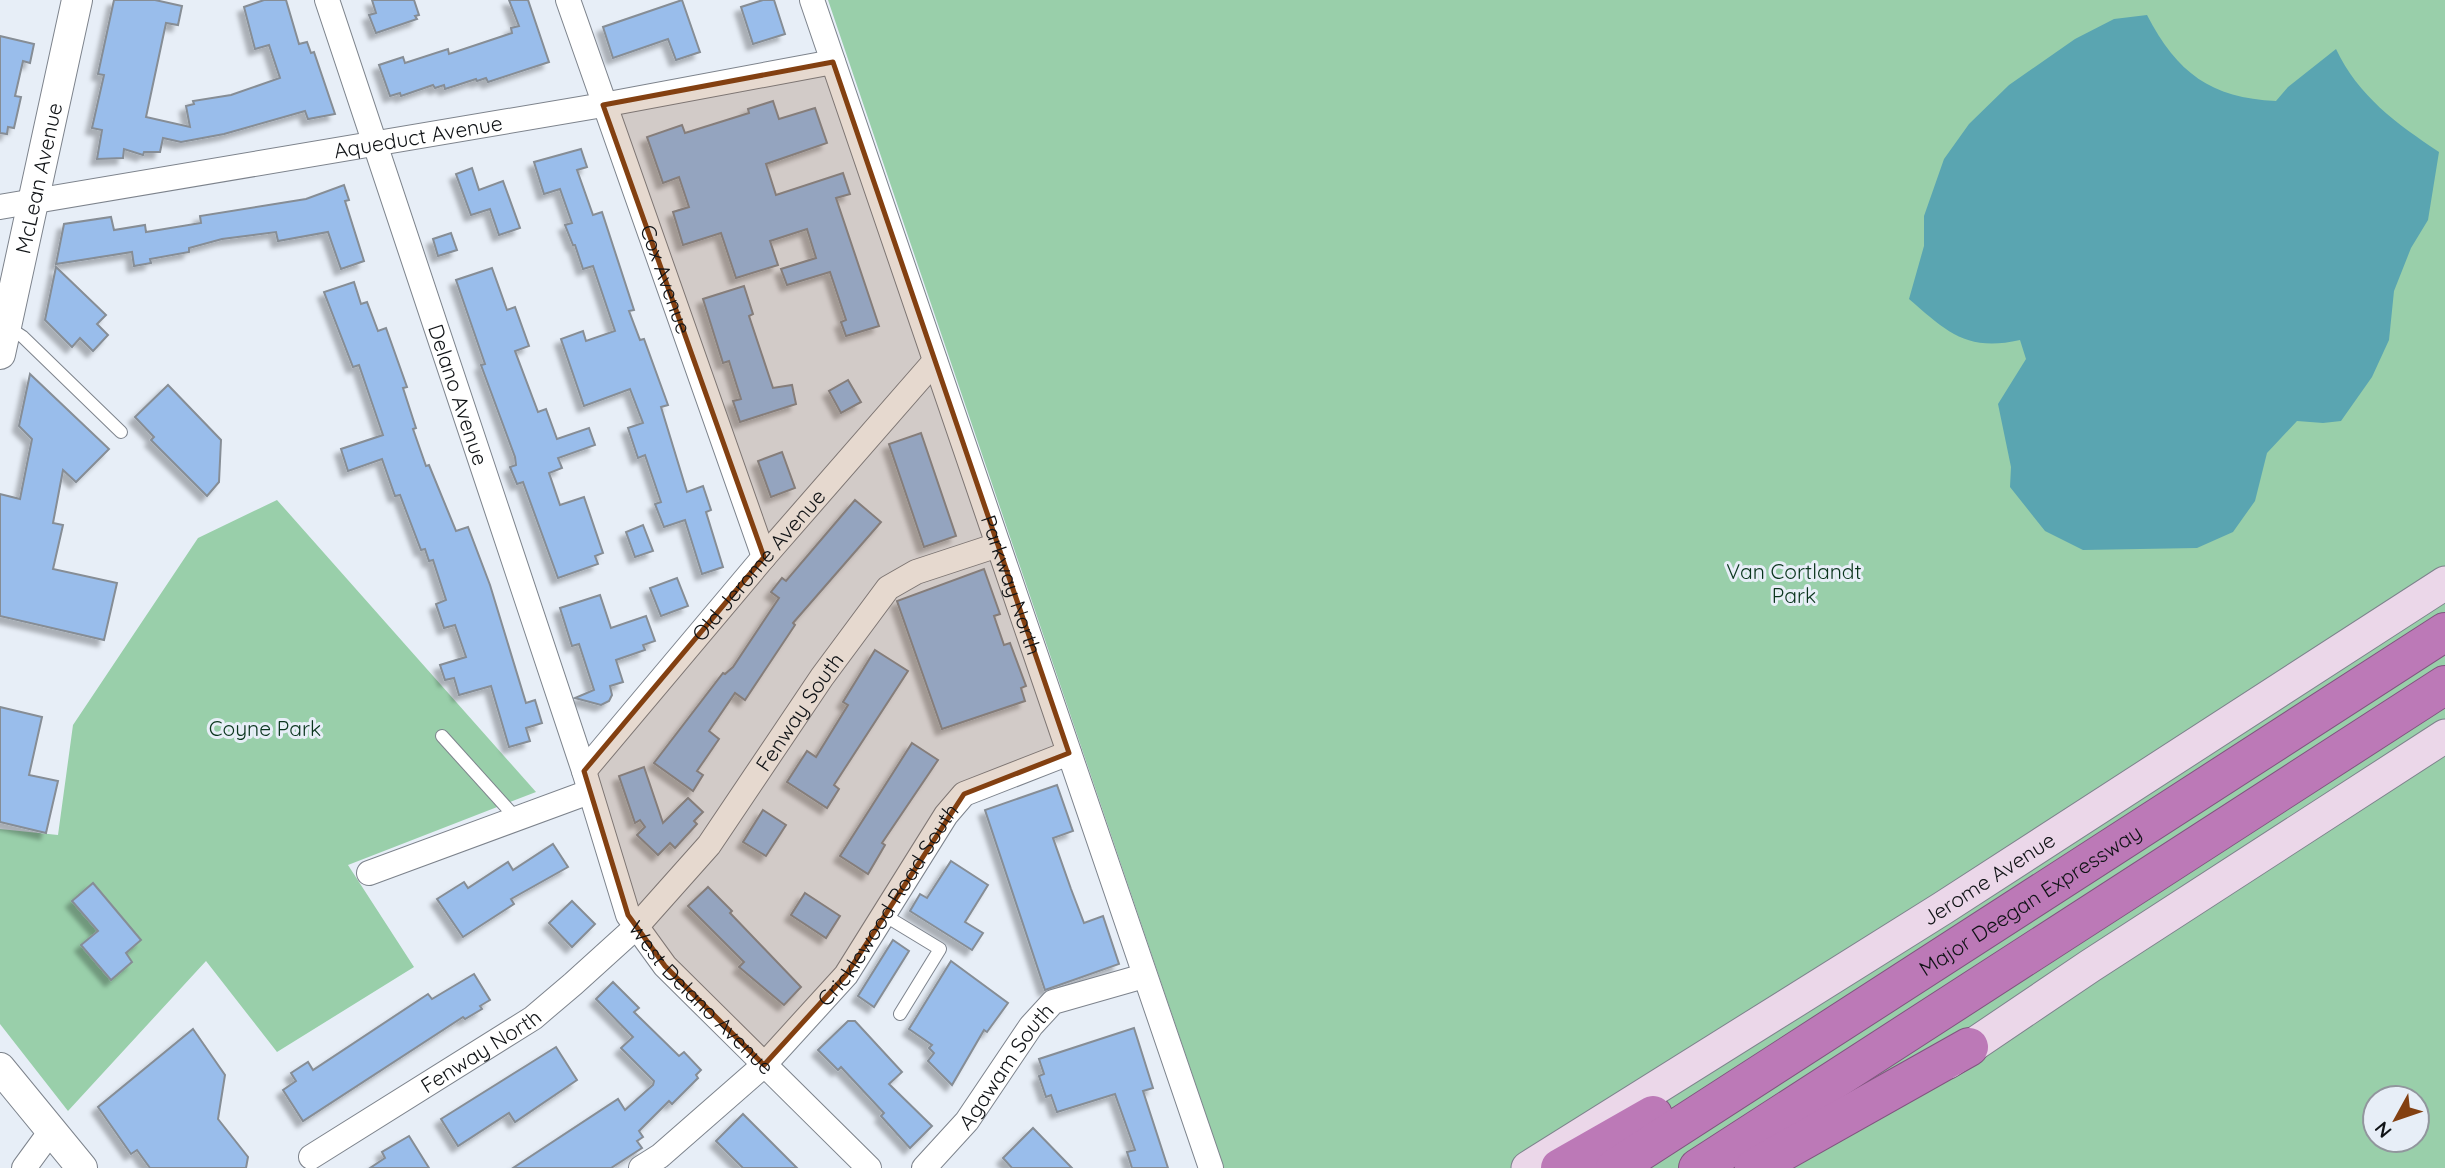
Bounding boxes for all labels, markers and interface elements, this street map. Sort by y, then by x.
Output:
street label: McLean Avenue [9,100,67,256]
street label: Aqueduct Avenue [332,109,504,163]
street label: Cox Avenue [635,221,697,337]
street label: Delano Avenue [423,321,494,469]
street label: Old Jerome Avenue [686,483,831,646]
street label: Parkway North [976,512,1048,658]
park label: Van Cortlandt Park [1726,558,1862,608]
street label: Fenway South [750,648,849,776]
park label: Coyne Park [209,715,321,741]
street label: Cricklewood Road South [811,798,964,1011]
street label: Major Deegan Expressway [1914,819,2146,981]
street label: Jerome Avenue [1917,826,2060,931]
street label: West Delano Avenue [623,915,780,1080]
street label: Agawam South [953,997,1059,1135]
street label: Fenway North [416,1004,546,1098]
north arrow [2361,1084,2431,1154]
text: N [2369,1117,2397,1143]

